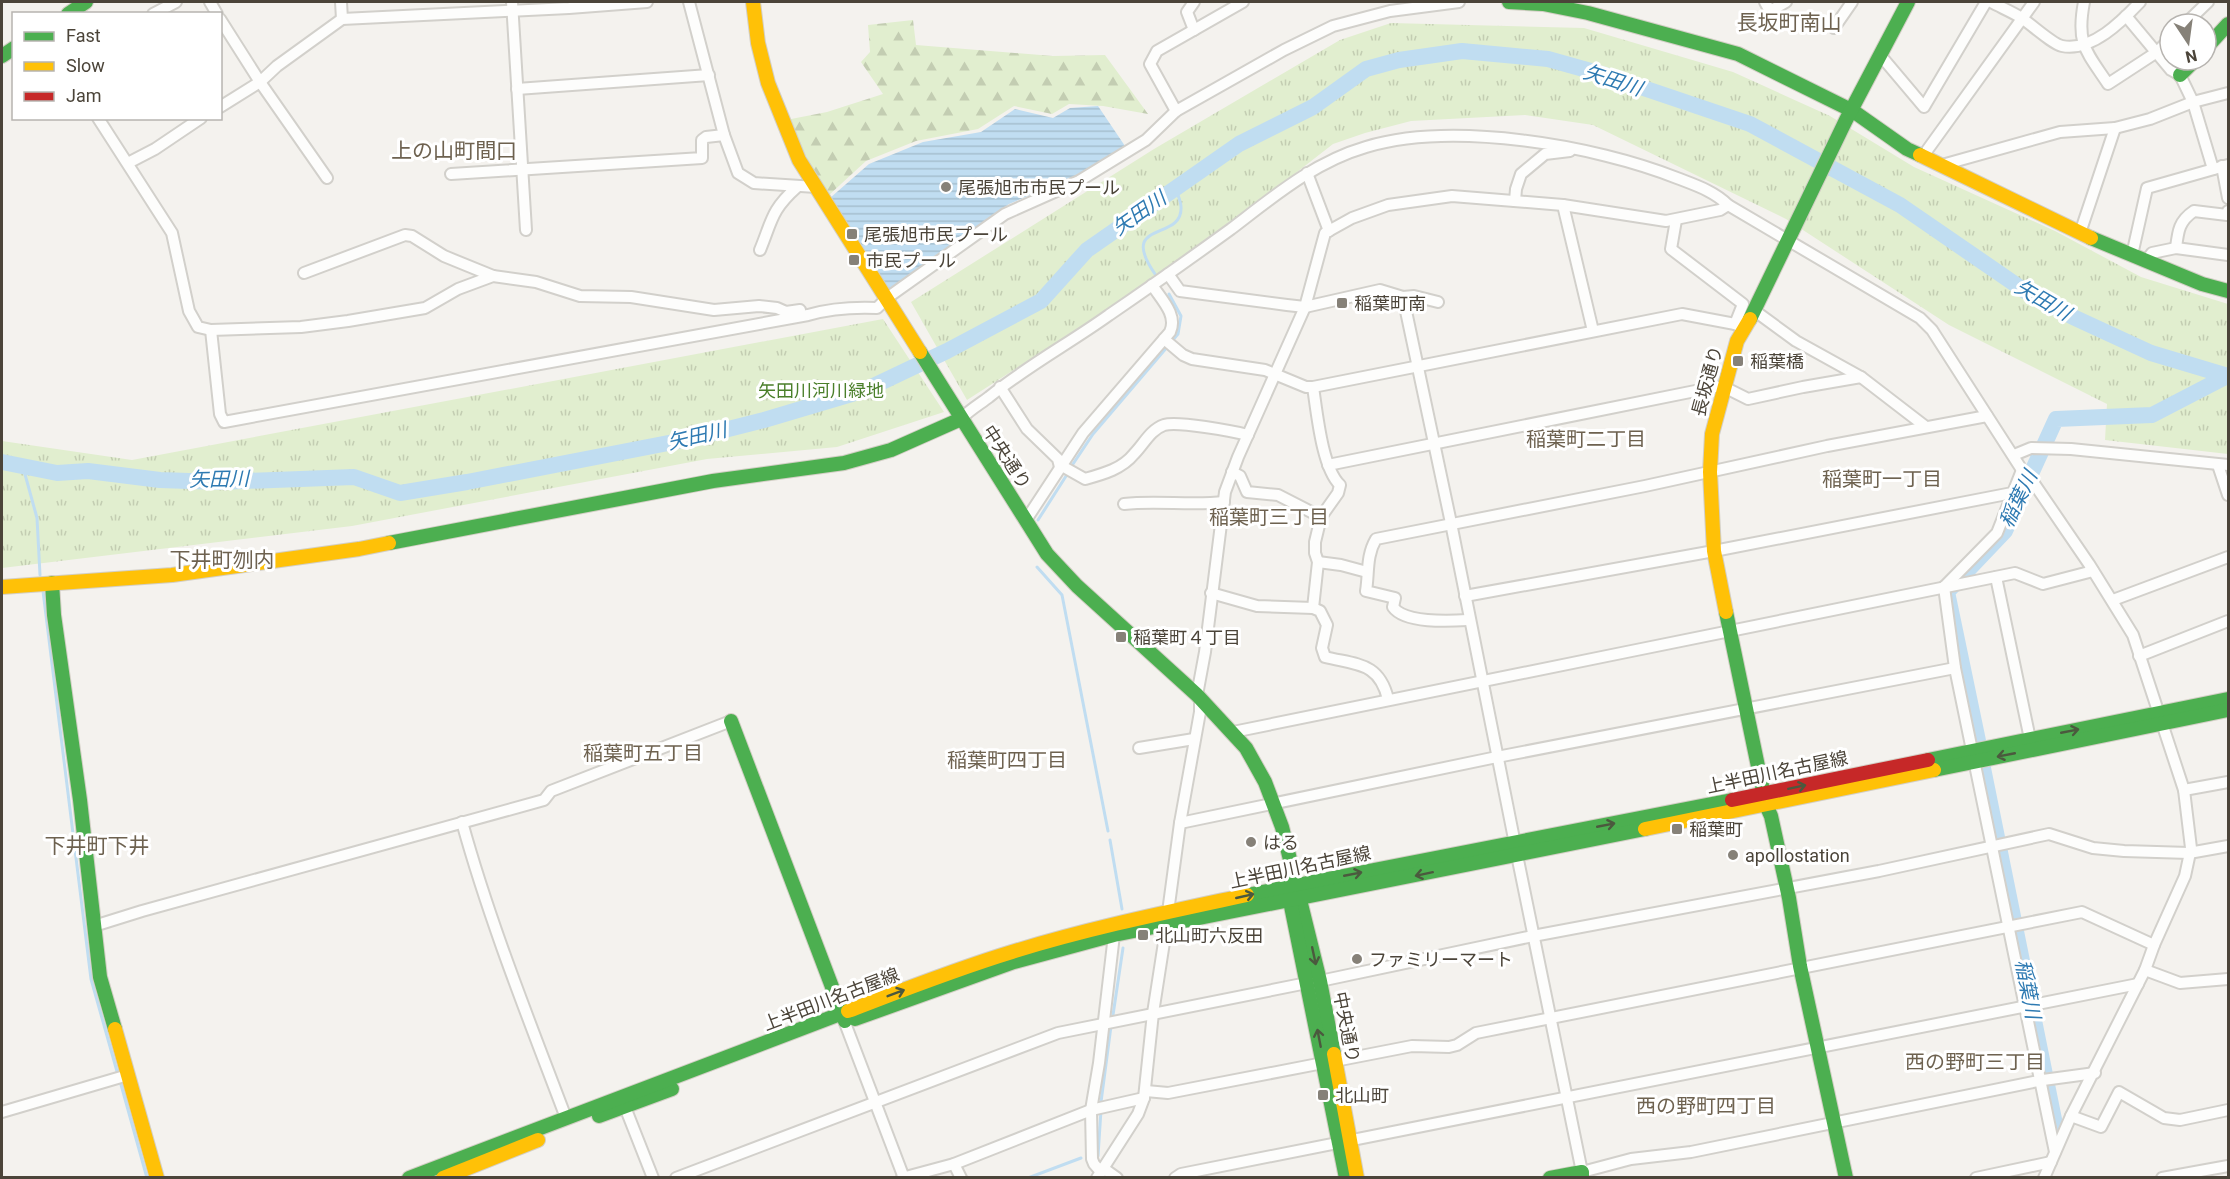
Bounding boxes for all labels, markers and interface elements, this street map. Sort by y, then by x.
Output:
district label: 長坂町南山 [1737,11,1842,35]
legend [12,12,222,120]
north arrow [2158,12,2218,72]
text: Fast [66,25,101,46]
text: N [2184,46,2199,67]
text: Slow [66,55,105,76]
water label: 矢田川 [1581,59,1647,101]
text: Jam [66,85,102,106]
district label: 上の山町間口 [391,139,517,163]
place label: 尾張旭市市民プール [958,177,1120,198]
marker: 尾張旭市市民プール [939,180,953,194]
water label: 矢田川 [1108,185,1172,240]
place label: 尾張旭市民プール [864,224,1008,245]
marker: 尾張旭市民プール [845,227,859,241]
place label: 市民プール [866,250,956,271]
marker: 市民プール [847,253,861,267]
water label: 矢田川 [2011,275,2077,326]
place label: 稲葉町南 [1354,293,1426,314]
marker: 稲葉町南 [1335,296,1349,310]
street label: 長坂通り [1688,344,1726,418]
place label: 稲葉橋 [1750,351,1804,372]
marker: 稲葉橋 [1731,354,1745,368]
park label: 矢田川河川緑地 [758,380,884,401]
water label: 矢田川 [665,417,731,454]
street label: 中央通り [979,421,1035,493]
district label: 稲葉町二丁目 [1526,427,1646,451]
water label: 稲葉川 [1994,465,2043,531]
water label: 矢田川 [189,466,251,492]
district label: 稲葉町一丁目 [1822,467,1942,491]
district label: 稲葉町三丁目 [1209,505,1329,529]
district label: 下井町刎内 [170,548,275,572]
place label: 稲葉町４丁目 [1133,627,1241,648]
marker: 稲葉町４丁目 [1114,630,1128,644]
one-way arrow [2061,724,2080,736]
district label: 稲葉町五丁目 [583,741,703,765]
street label: 上半田川名古屋線 [1704,747,1850,797]
district label: 稲葉町四丁目 [947,748,1067,772]
one-way arrow [1997,750,2017,761]
one-way arrow [1787,781,1806,792]
one-way arrow [1596,819,1615,830]
place label: 稲葉町 [1689,819,1743,840]
marker: 稲葉町 [1670,822,1684,836]
place label: はる [1263,832,1299,853]
district label: 下井町下井 [45,834,150,858]
marker: はる [1244,835,1258,849]
street label: 上半田川名古屋線 [1227,842,1373,892]
place label: apollostation [1745,845,1850,866]
marker: apollostation [1726,848,1740,862]
one-way arrow [1342,868,1362,879]
one-way arrow [1415,868,1434,880]
one-way arrow [1235,890,1254,902]
place label: 北山町六反田 [1155,925,1263,946]
marker: 北山町六反田 [1136,928,1150,942]
one-way arrow [1309,946,1320,965]
place label: ファミリーマート [1369,949,1513,970]
marker: ファミリーマート [1350,952,1364,966]
water label: 稲葉川 [2010,957,2046,1023]
street label: 上半田川名古屋線 [760,963,902,1035]
one-way arrow [886,987,905,998]
street label: 中央通り [1330,990,1364,1064]
one-way arrow [1313,1028,1324,1048]
district label: 西の野町三丁目 [1905,1050,2045,1074]
place label: 北山町 [1335,1085,1389,1106]
marker: 北山町 [1316,1088,1330,1102]
district label: 西の野町四丁目 [1636,1094,1776,1118]

